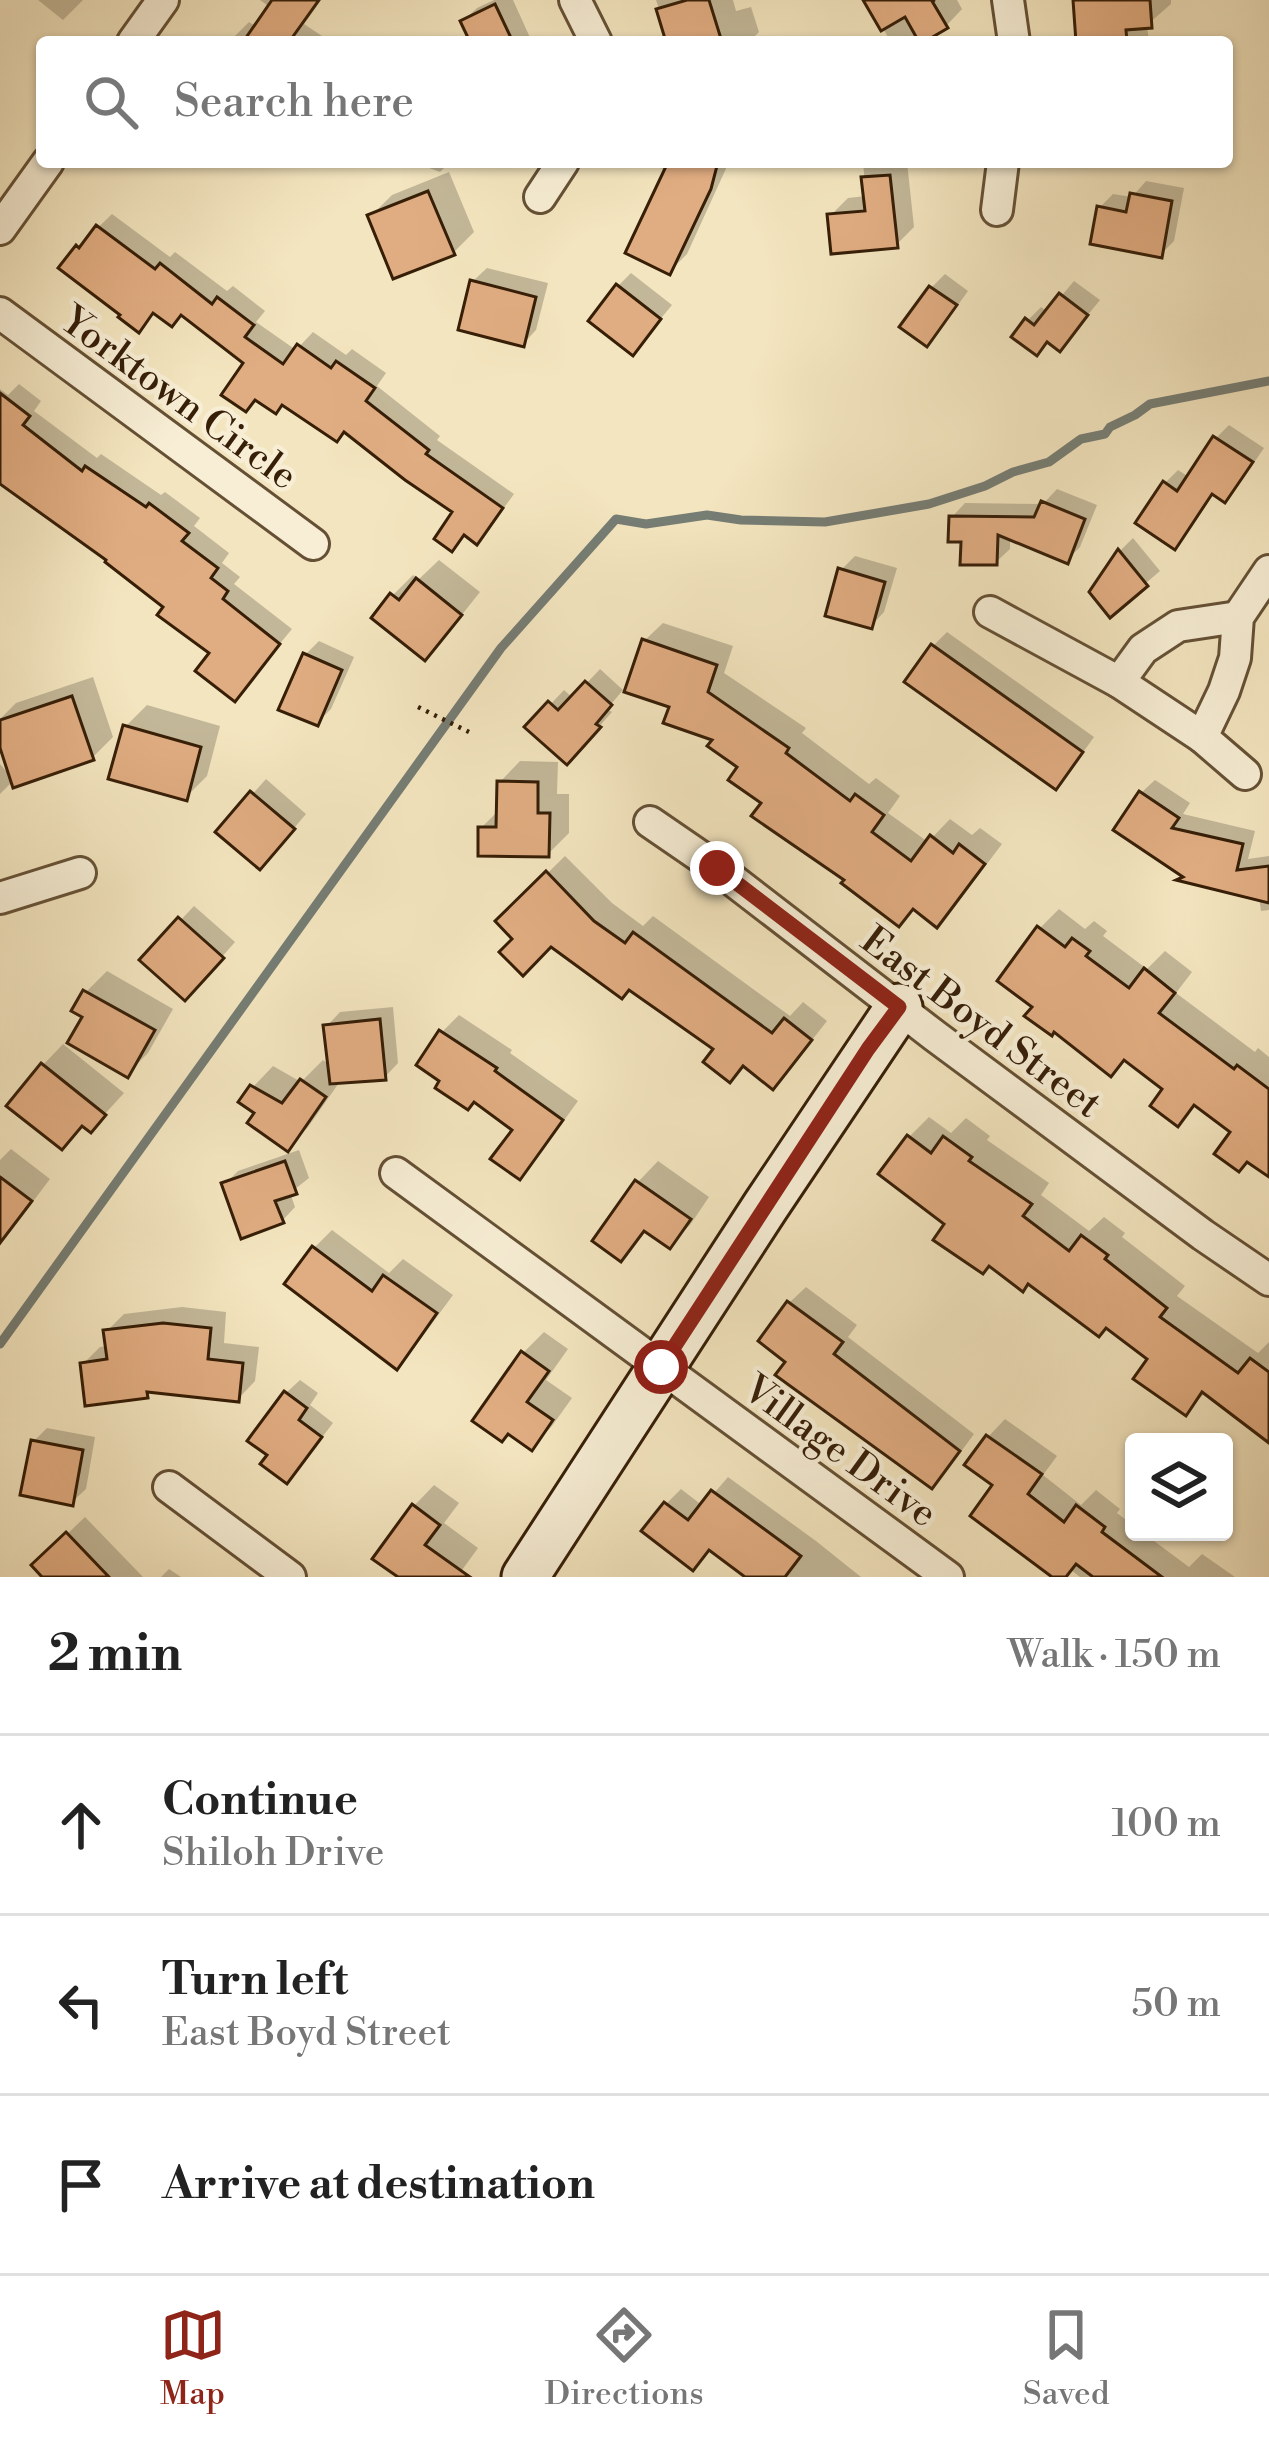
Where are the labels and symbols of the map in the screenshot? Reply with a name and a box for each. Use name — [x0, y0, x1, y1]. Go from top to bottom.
street label: Yorktown Circle — [49, 296, 306, 501]
route end — [690, 841, 744, 895]
street label: East Boyd Street — [850, 916, 1111, 1130]
route start — [634, 1340, 688, 1394]
street label: Village Drive — [732, 1365, 946, 1539]

